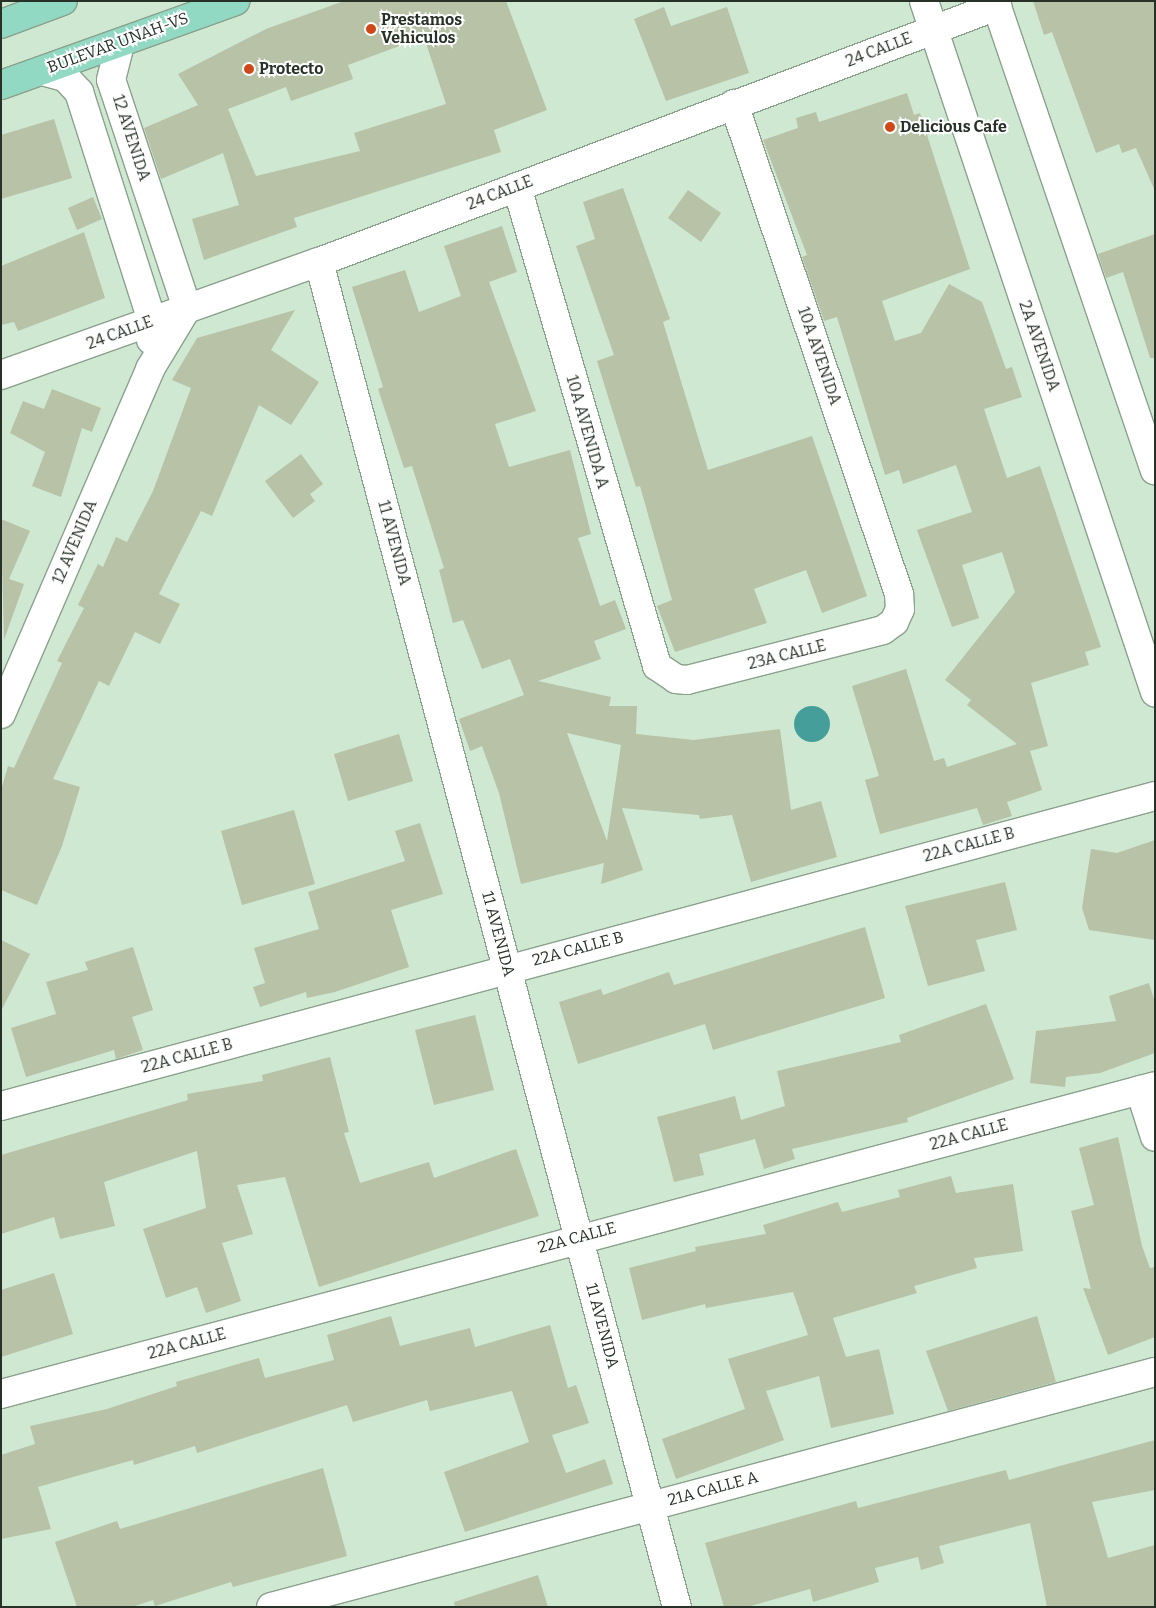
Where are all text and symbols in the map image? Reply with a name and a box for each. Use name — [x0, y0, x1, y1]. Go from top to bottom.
street label: BULEVAR UNAH-VS — [45, 9, 191, 77]
place label: Prestamos Vehiculos — [381, 10, 462, 48]
marker: Prestamos Vehiculos — [365, 23, 377, 35]
street label: 24 CALLE — [843, 29, 915, 71]
place label: Protecto — [259, 59, 323, 79]
marker: Protecto — [243, 63, 255, 75]
street label: 12 AVENIDA — [108, 92, 154, 184]
place label: Delicious Cafe — [900, 117, 1007, 137]
marker: Delicious Cafe — [884, 121, 896, 133]
street label: 24 CALLE — [464, 172, 536, 214]
street label: 2A AVENIDA — [1015, 298, 1063, 394]
street label: 10A AVENIDA — [793, 304, 845, 408]
street label: 24 CALLE — [84, 312, 156, 354]
street label: 10A AVENIDA A — [562, 373, 612, 491]
street label: 12 AVENIDA — [49, 497, 101, 587]
street label: 11 AVENIDA — [373, 498, 415, 588]
street label: 23A CALLE — [746, 636, 828, 674]
street label: 22A CALLE B — [921, 824, 1017, 866]
street label: 11 AVENIDA — [477, 889, 519, 979]
street label: 22A CALLE B — [530, 928, 626, 970]
street label: 22A CALLE B — [139, 1035, 235, 1077]
street label: 22A CALLE — [928, 1115, 1010, 1155]
street label: 22A CALLE — [536, 1218, 618, 1258]
street label: 11 AVENIDA — [581, 1281, 623, 1371]
street label: 22A CALLE — [146, 1324, 228, 1364]
street label: 21A CALLE A — [666, 1468, 760, 1510]

